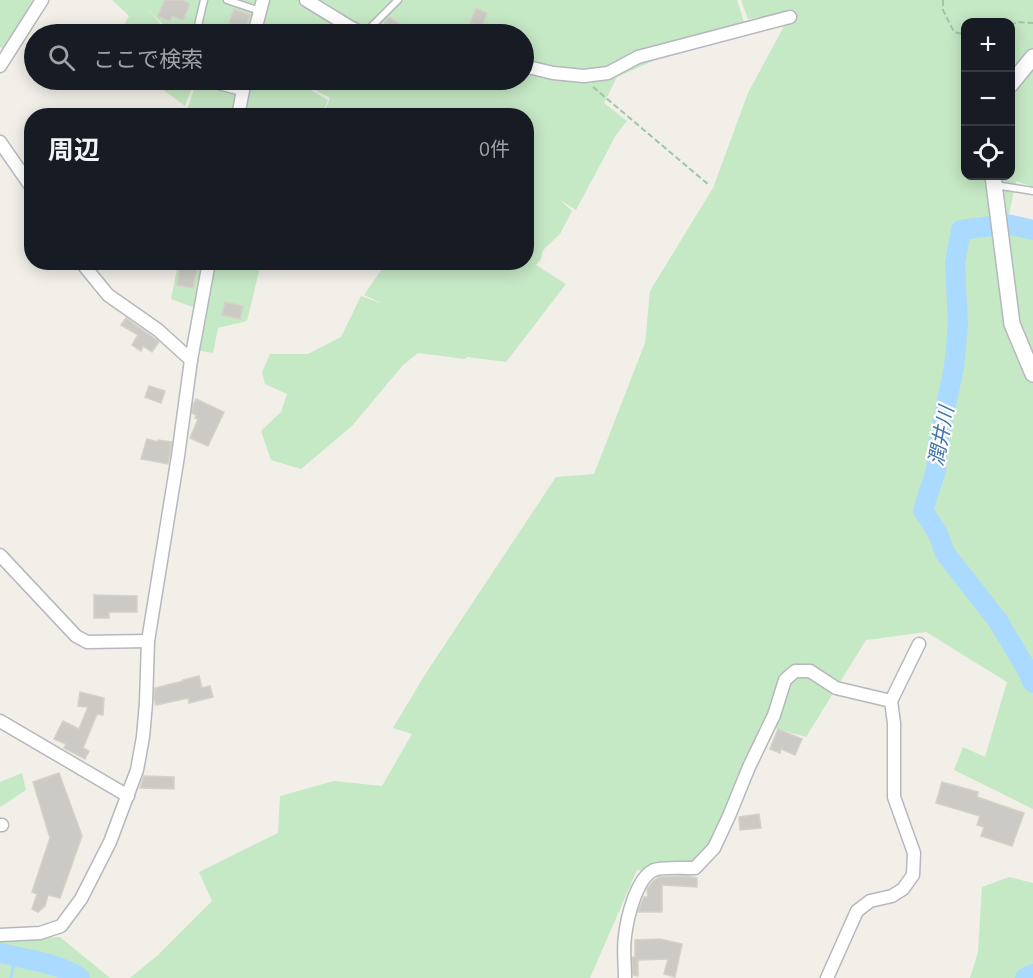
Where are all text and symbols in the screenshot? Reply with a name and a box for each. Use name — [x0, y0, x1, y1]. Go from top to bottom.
map controls — [961, 18, 1015, 180]
button: + — [961, 18, 1015, 72]
search box — [24, 24, 534, 90]
icon: search — [45, 41, 78, 74]
text: ここで検索 — [93, 45, 203, 73]
button: − — [961, 72, 1015, 126]
button: locate — [961, 126, 1015, 180]
text: 周辺 — [48, 133, 100, 166]
text: 0件 — [479, 136, 510, 162]
water label: 潤井川 — [923, 402, 960, 468]

